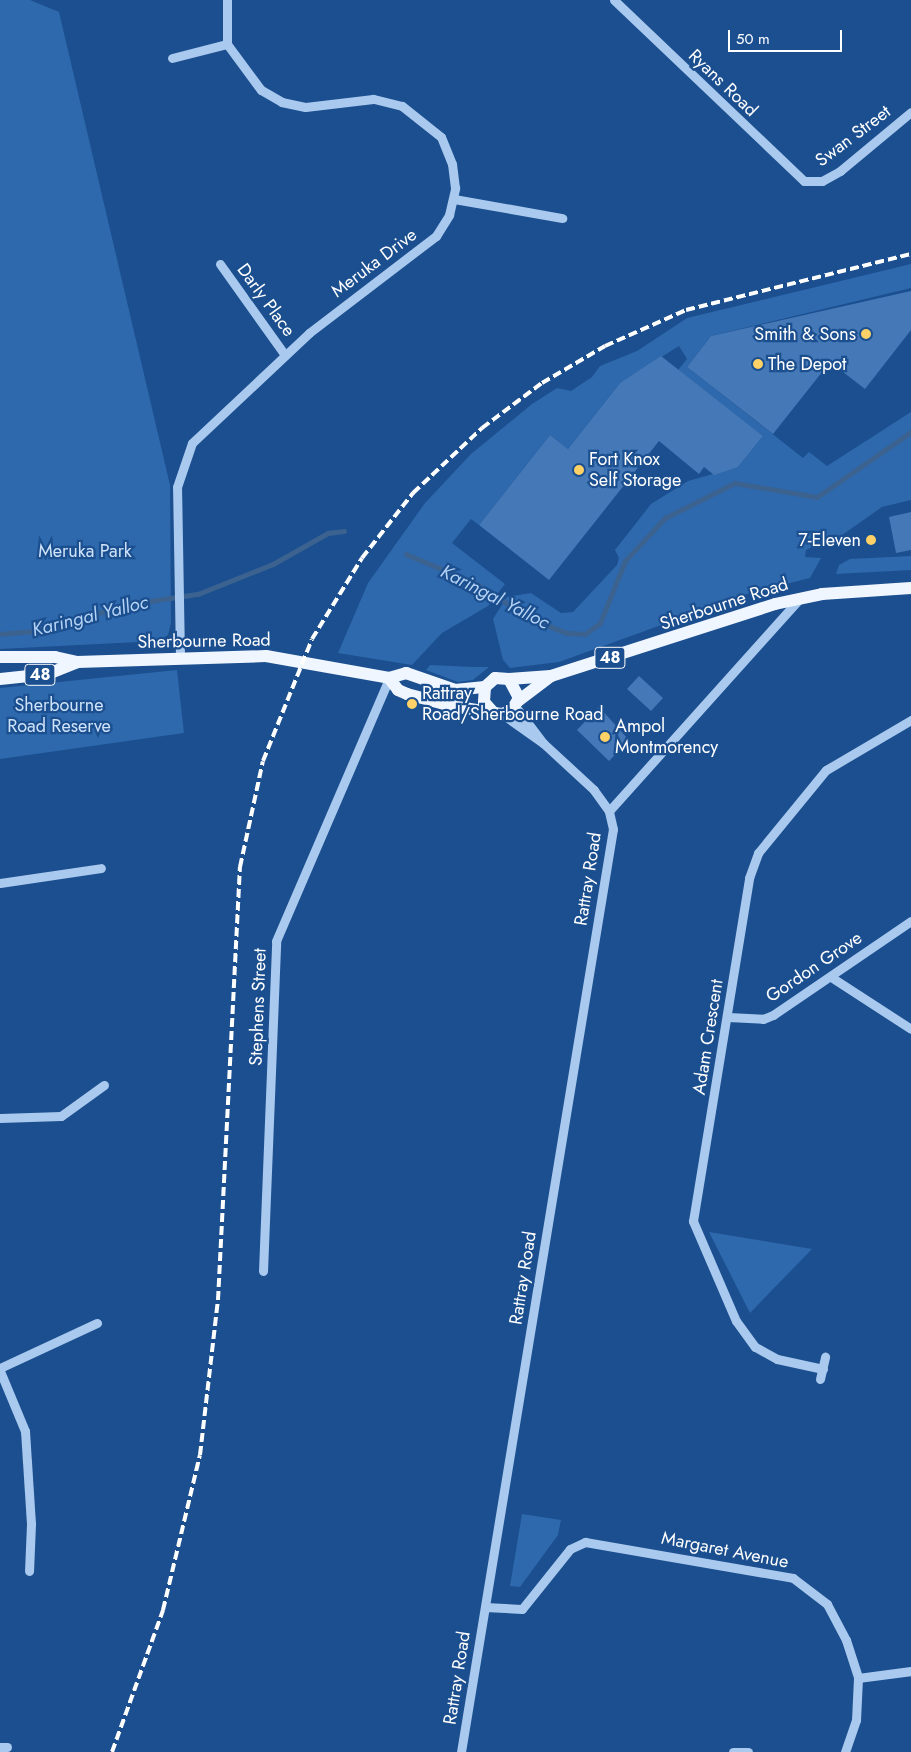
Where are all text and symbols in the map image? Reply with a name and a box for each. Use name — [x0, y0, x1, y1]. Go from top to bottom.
scale bar — [731, 20, 845, 52]
text: 50 m — [736, 28, 770, 50]
street label: Ryans Road — [684, 45, 762, 121]
street label: Swan Street — [811, 101, 895, 171]
street label: Meruka Drive — [327, 224, 421, 302]
street label: Darly Place — [232, 259, 300, 341]
place label: Smith & Sons — [754, 323, 856, 345]
marker: Smith & Sons — [860, 328, 872, 340]
place label: The Depot — [768, 353, 846, 375]
marker: The Depot — [752, 358, 764, 370]
place label: Fort Knox Self Storage — [589, 449, 681, 492]
marker: Fort Knox Self Storage — [573, 464, 585, 476]
place label: 7-Eleven — [798, 529, 861, 551]
marker: 7-Eleven — [865, 534, 877, 546]
park label: Meruka Park — [38, 540, 132, 562]
water label: Karingal Yalloc — [437, 560, 553, 634]
street label: Sherbourne Road — [657, 573, 791, 635]
water label: Karingal Yalloc — [30, 591, 150, 641]
street label: Sherbourne Road — [137, 629, 271, 653]
road number: 48 — [594, 644, 626, 671]
road number: 48 — [24, 662, 56, 688]
place label: Rattray Road/Sherbourne Road — [422, 683, 604, 726]
park label: Sherbourne Road Reserve — [7, 695, 111, 738]
marker: Rattray Road/Sherbourne Road — [406, 698, 418, 710]
place label: Ampol Montmorency — [615, 716, 718, 759]
marker: Ampol Montmorency — [599, 731, 611, 743]
street label: Rattray Road — [570, 831, 606, 927]
street label: Gordon Grove — [762, 927, 866, 1007]
street label: Stephens Street — [245, 948, 271, 1066]
street label: Adam Crescent — [688, 978, 728, 1096]
street label: Rattray Road — [505, 1230, 541, 1326]
street label: Margaret Avenue — [660, 1527, 790, 1573]
street label: Rattray Road — [439, 1630, 475, 1726]

